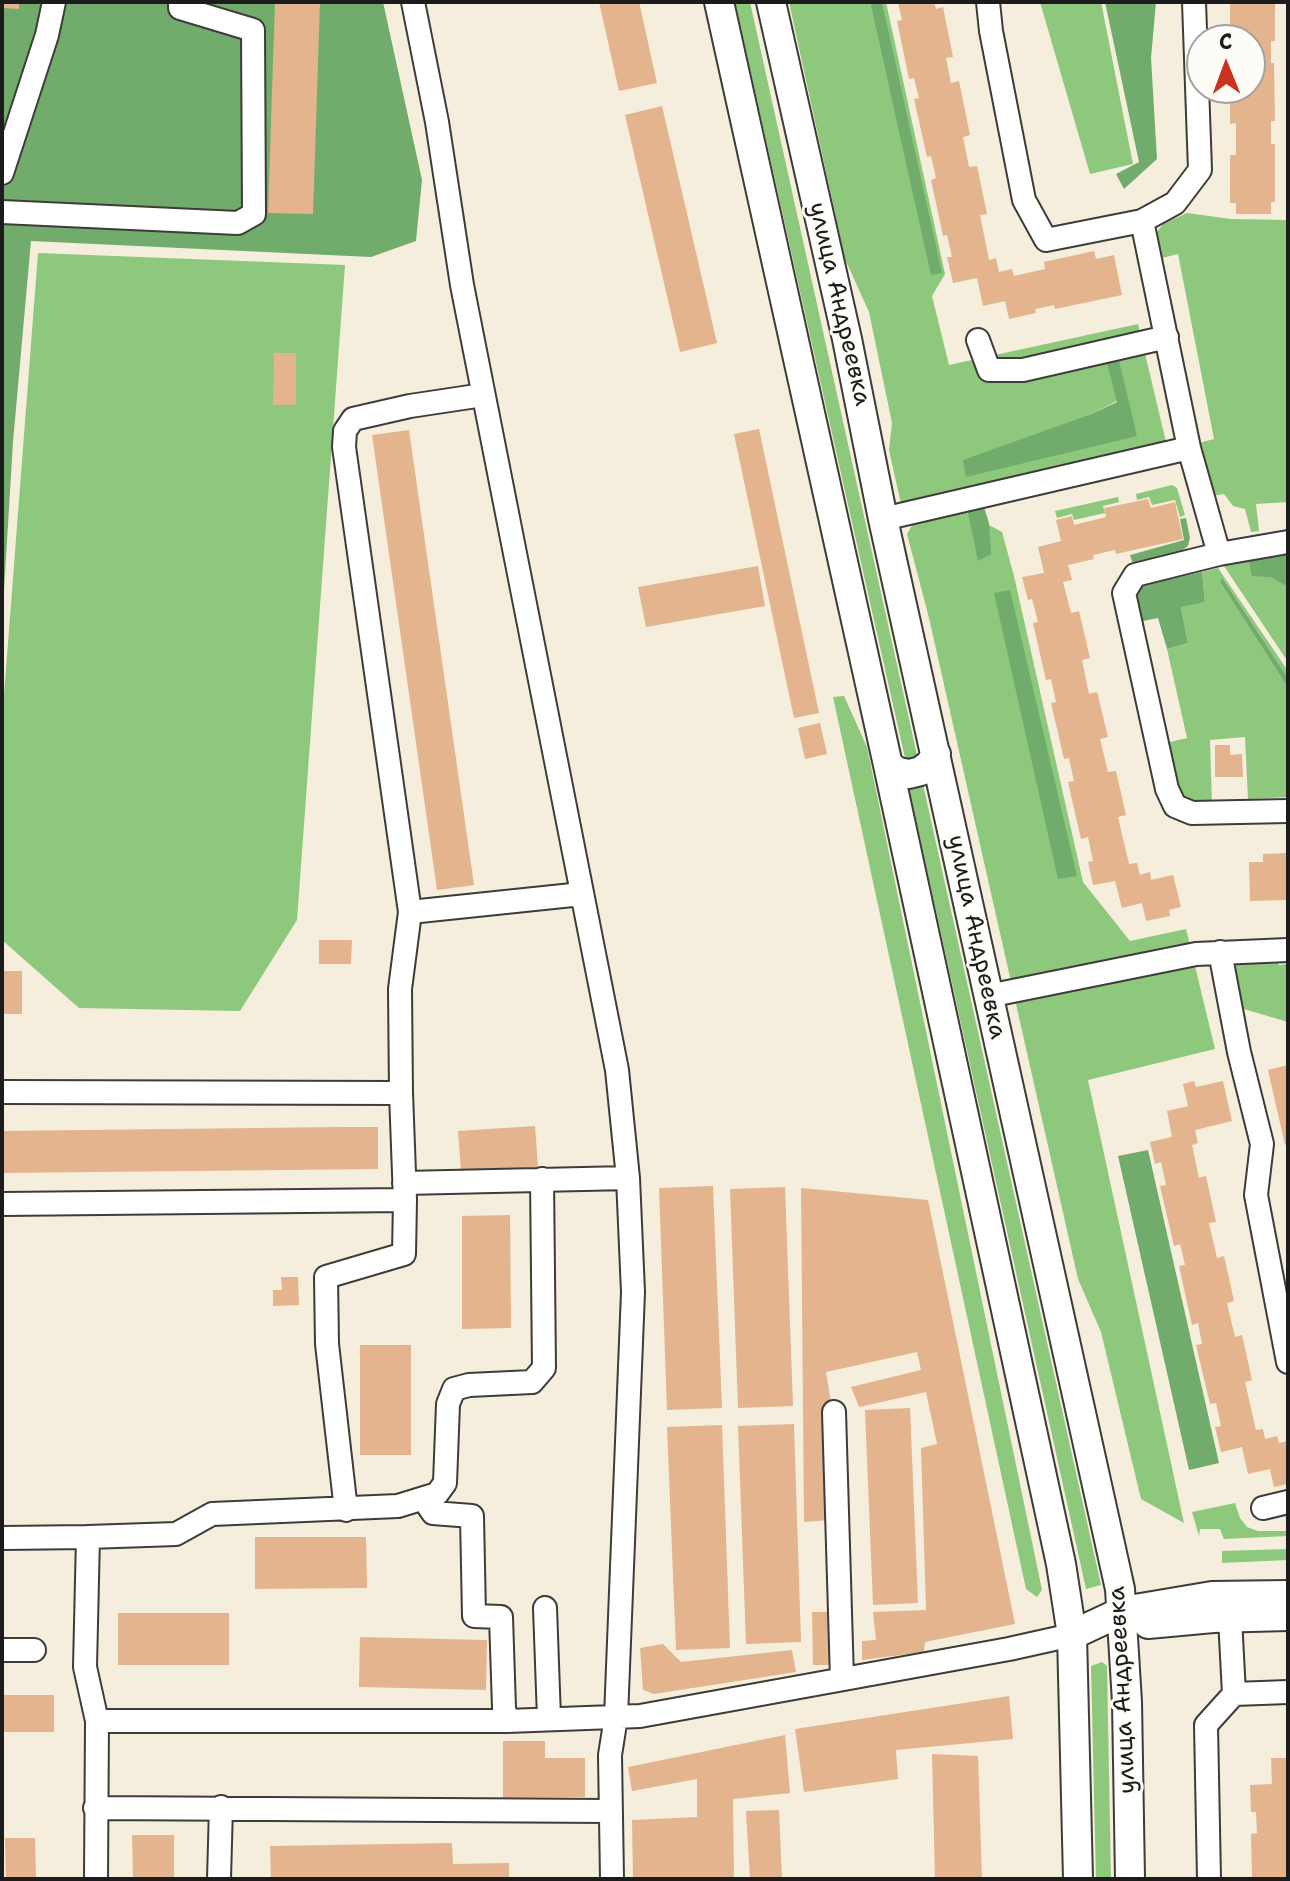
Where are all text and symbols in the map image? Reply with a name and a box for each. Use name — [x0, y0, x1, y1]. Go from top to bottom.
north arrow — [1186, 24, 1266, 104]
text: С — [1219, 27, 1233, 56]
street label: улица Андреевка — [802, 199, 876, 409]
street label: улица Андреевка — [940, 832, 1012, 1042]
street label: улица Андреевка — [1103, 1585, 1143, 1795]

